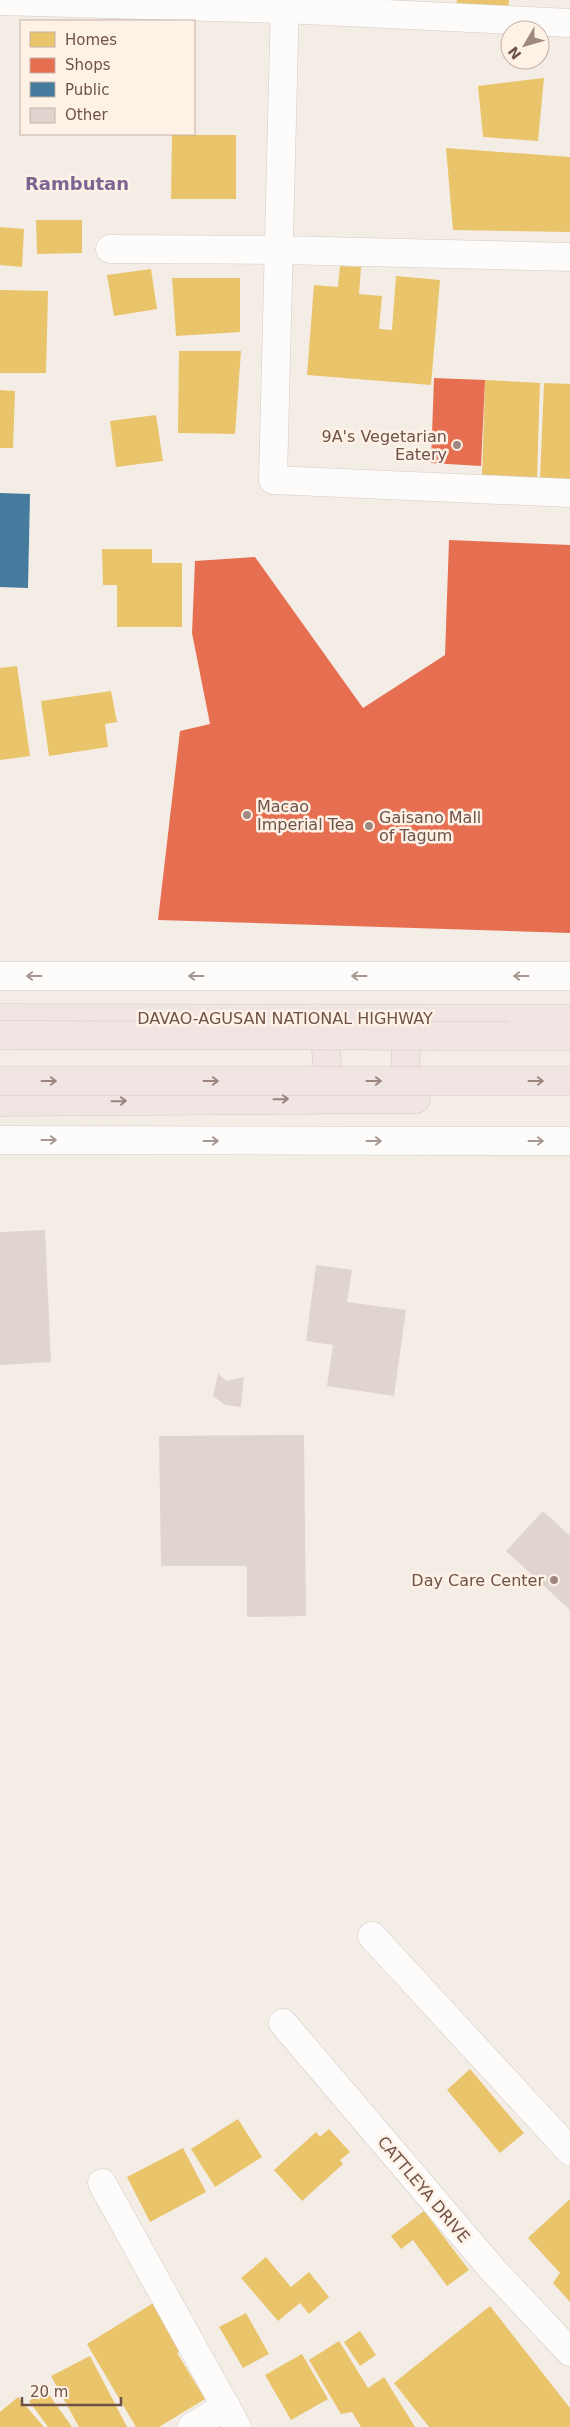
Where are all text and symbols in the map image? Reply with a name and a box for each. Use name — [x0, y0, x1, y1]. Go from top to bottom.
legend — [20, 20, 195, 135]
north arrow — [500, 20, 550, 70]
text: Homes — [65, 31, 117, 49]
text: N — [505, 43, 525, 63]
text: Shops — [65, 56, 111, 74]
text: Public — [65, 81, 109, 99]
text: Other — [65, 106, 108, 124]
district label: Rambutan — [25, 173, 129, 194]
place label: 9A's Vegetarian Eatery — [321, 427, 447, 464]
marker: 9A's Vegetarian Eatery — [451, 439, 463, 451]
place label: Macao Imperial Tea — [257, 797, 354, 834]
place label: Gaisano Mall of Tagum — [379, 808, 481, 845]
marker: Macao Imperial Tea — [241, 809, 253, 821]
marker: Gaisano Mall of Tagum — [363, 820, 375, 832]
one-way arrow — [26, 971, 42, 981]
one-way arrow — [189, 971, 205, 981]
one-way arrow — [351, 971, 368, 981]
one-way arrow — [514, 971, 530, 981]
street label: DAVAO-AGUSAN NATIONAL HIGHWAY — [137, 1009, 433, 1028]
one-way arrow — [40, 1076, 56, 1086]
one-way arrow — [202, 1076, 219, 1086]
one-way arrow — [365, 1076, 381, 1086]
one-way arrow — [528, 1076, 544, 1086]
one-way arrow — [272, 1094, 289, 1104]
one-way arrow — [110, 1096, 126, 1106]
one-way arrow — [40, 1135, 56, 1145]
one-way arrow — [202, 1136, 219, 1146]
one-way arrow — [365, 1136, 381, 1146]
one-way arrow — [528, 1136, 544, 1146]
place label: Day Care Center — [411, 1571, 544, 1590]
marker: Day Care Center — [548, 1574, 560, 1586]
street label: CATTLEYA DRIVE — [374, 2132, 474, 2246]
scale bar — [22, 2374, 121, 2406]
text: 20 m — [30, 2383, 68, 2401]

